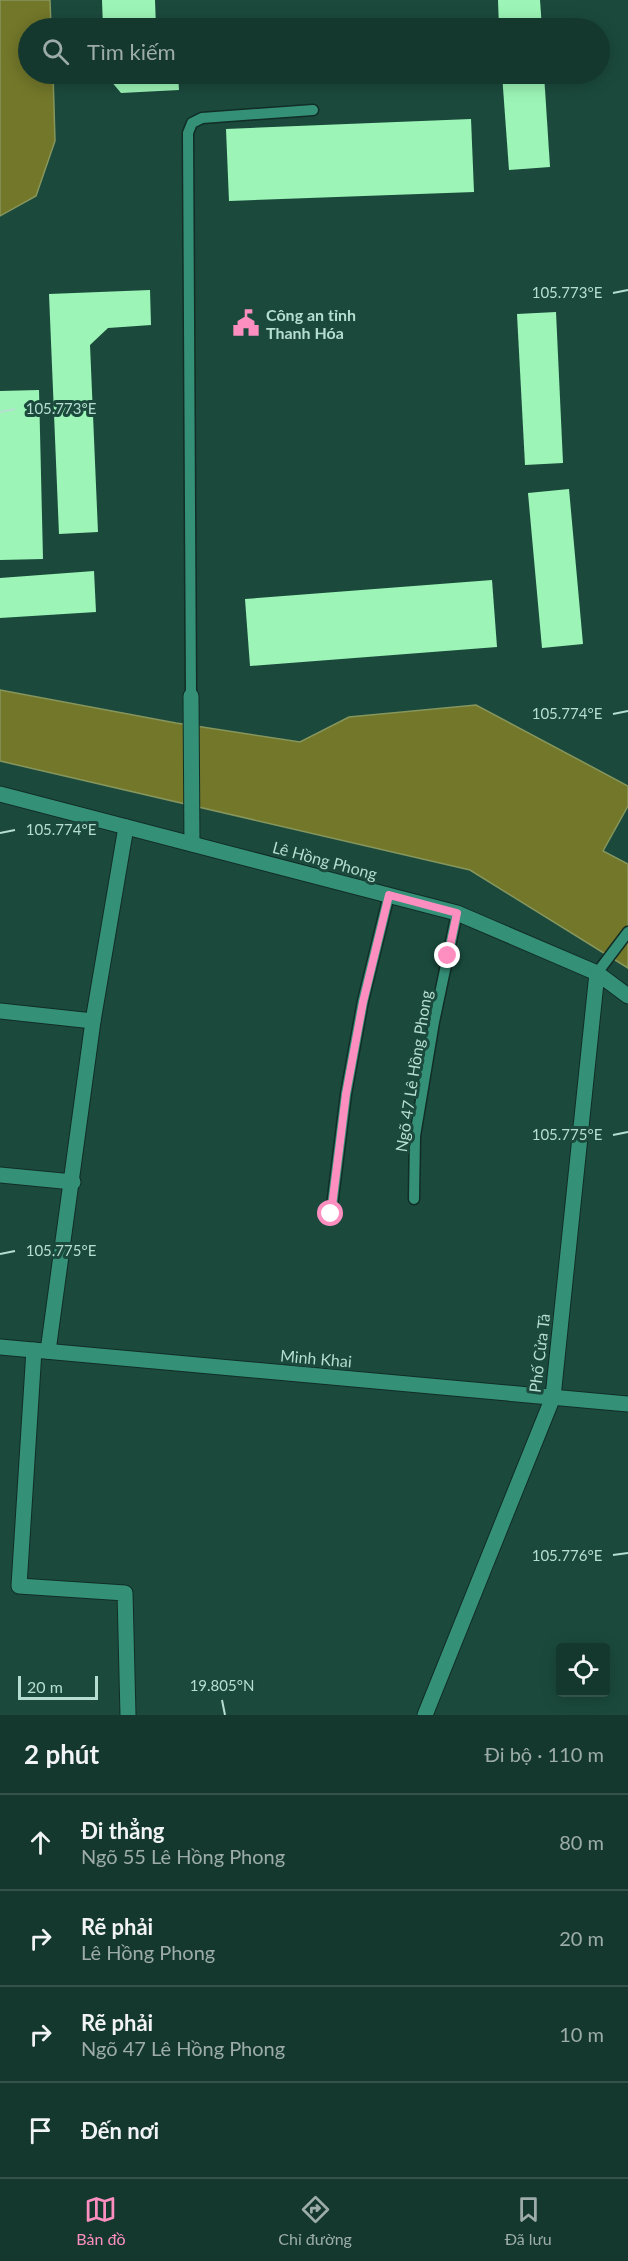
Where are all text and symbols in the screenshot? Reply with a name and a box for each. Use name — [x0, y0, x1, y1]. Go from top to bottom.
search box — [18, 18, 610, 84]
icon: search — [39, 35, 72, 68]
text: Tìm kiếm — [87, 38, 176, 65]
text: 105.773°E — [532, 283, 602, 301]
place label: Công an tỉnh Thanh Hóa — [266, 305, 356, 342]
public building icon: Công an tỉnh Thanh Hóa — [231, 308, 261, 338]
text: 105.773°E — [26, 399, 96, 417]
text: 105.774°E — [532, 704, 602, 722]
text: 105.774°E — [26, 820, 96, 838]
street label: Lê Hồng Phong — [271, 837, 379, 883]
route end — [434, 942, 460, 968]
street label: Ngõ 47 Lê Hồng Phong — [391, 989, 435, 1153]
text: 105.775°E — [532, 1125, 602, 1143]
route start — [317, 1200, 343, 1226]
text: 105.775°E — [26, 1241, 96, 1259]
street label: Phố Cửa Tả — [525, 1312, 553, 1394]
street label: Minh Khai — [279, 1345, 353, 1371]
text: 105.776°E — [532, 1546, 602, 1564]
map controls — [556, 1643, 610, 1697]
button: locate — [556, 1643, 610, 1697]
scale bar — [18, 1673, 98, 1700]
text: 19.805°N — [190, 1676, 254, 1694]
text: 20 m — [27, 1677, 63, 1696]
text: 2 phút — [24, 1738, 99, 1770]
text: Đi bộ · 110 m — [485, 1742, 604, 1766]
text: Đi thẳng — [81, 1817, 164, 1844]
icon: ahead — [24, 1826, 57, 1859]
text: 80 m — [559, 1830, 604, 1854]
text: Ngõ 55 Lê Hồng Phong — [81, 1844, 285, 1868]
text: Rẽ phải — [81, 1913, 153, 1940]
icon: right — [24, 1922, 57, 1955]
text: 20 m — [559, 1926, 604, 1950]
text: Lê Hồng Phong — [81, 1940, 215, 1964]
text: Rẽ phải — [81, 2009, 153, 2036]
icon: right — [24, 2018, 57, 2051]
text: 10 m — [559, 2022, 604, 2046]
text: Ngõ 47 Lê Hồng Phong — [81, 2036, 285, 2060]
icon: arrive — [24, 2114, 57, 2147]
text: Đến nơi — [81, 2117, 159, 2144]
tab: Bản đồ — [76, 2193, 126, 2248]
tab: Chỉ đường — [278, 2193, 352, 2248]
tab: Đã lưu — [505, 2193, 552, 2248]

